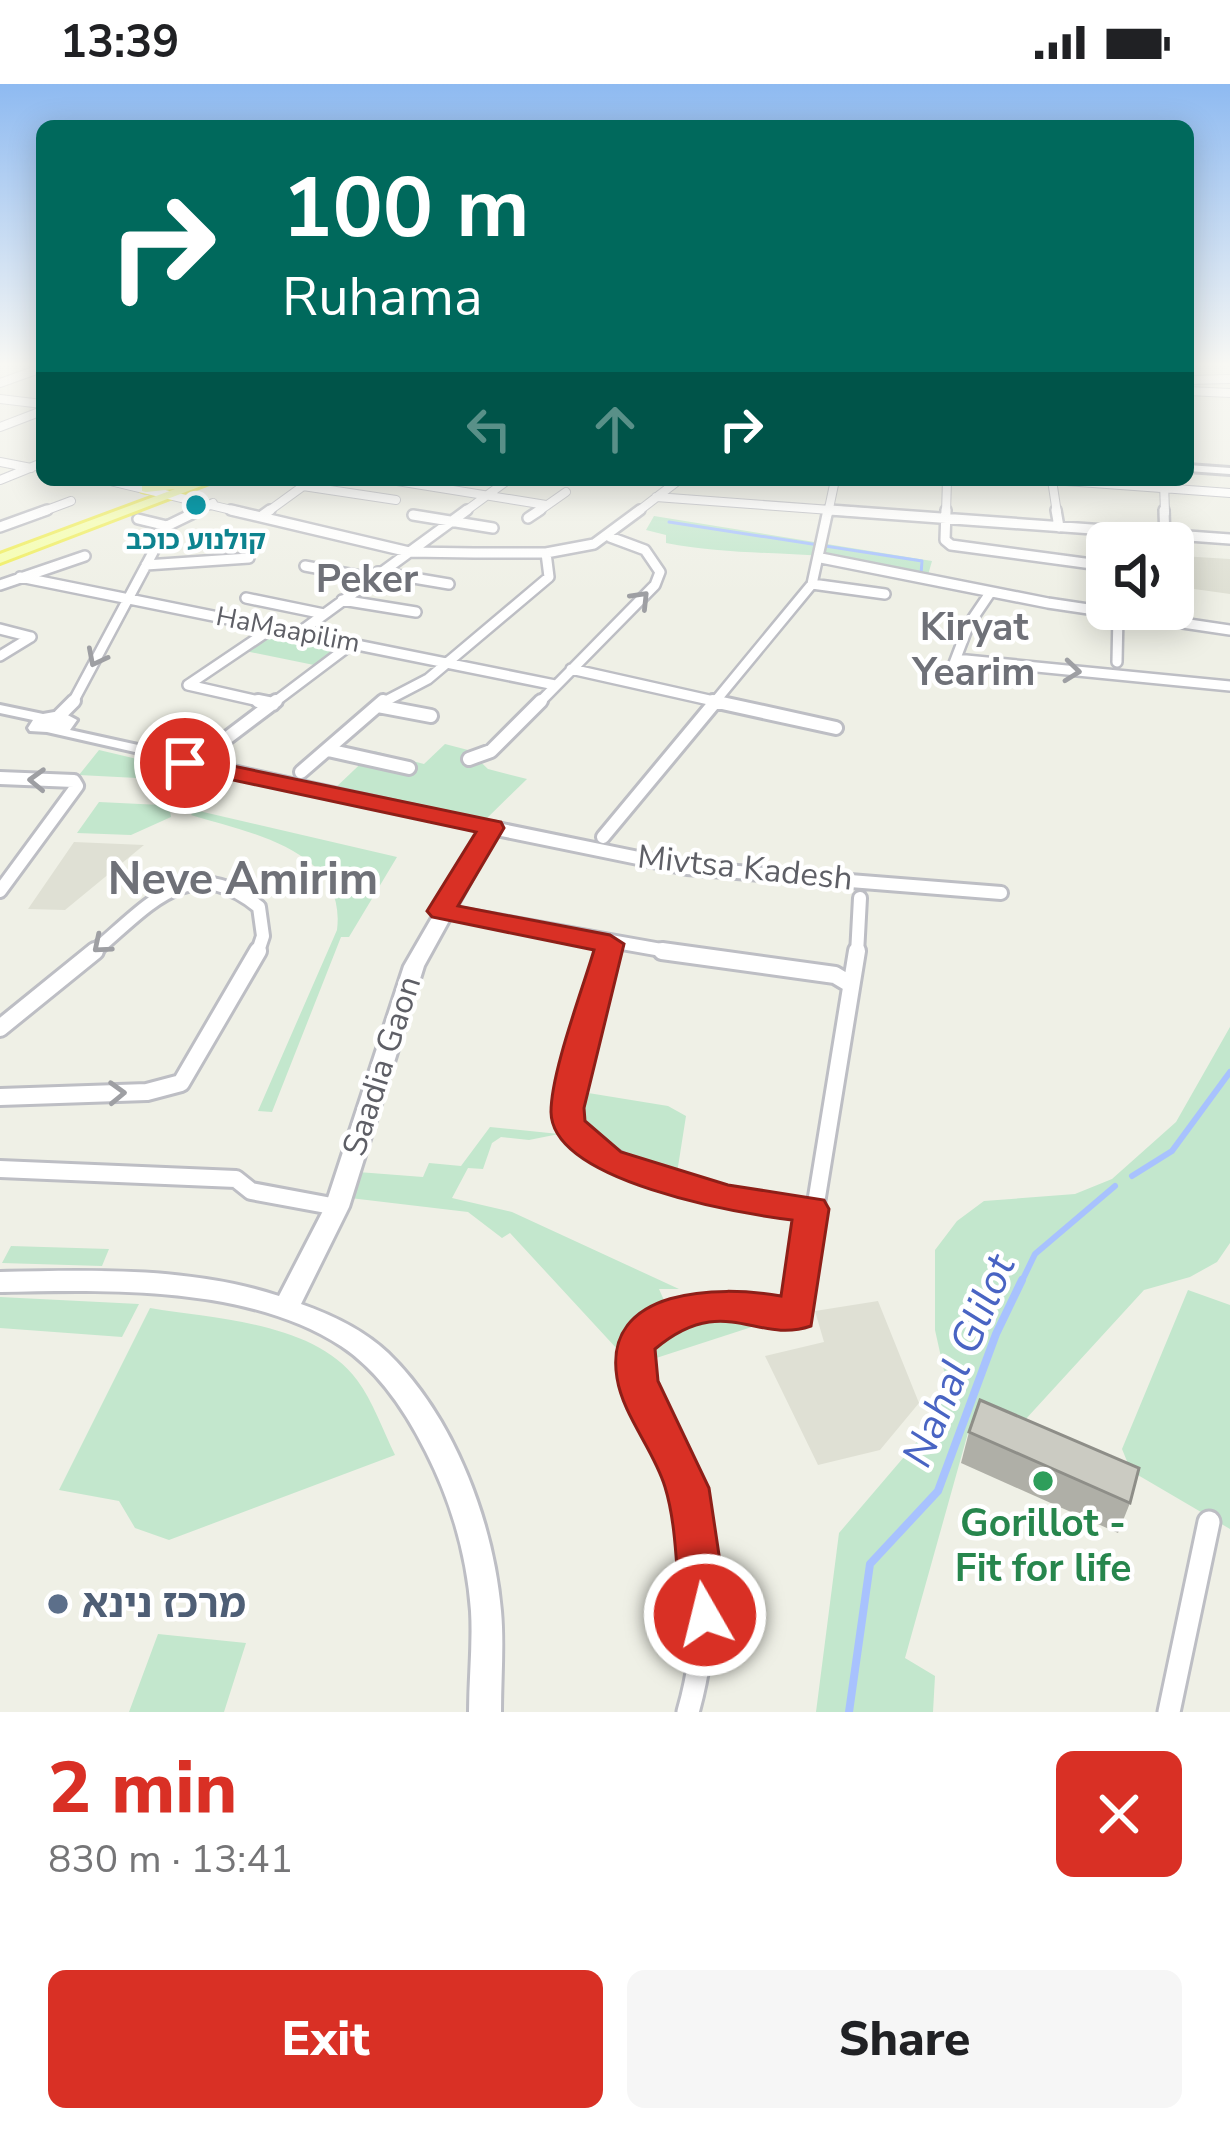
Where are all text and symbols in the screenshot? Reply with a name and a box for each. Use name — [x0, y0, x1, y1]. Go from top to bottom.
text: 13:39 — [60, 12, 179, 73]
text: 100 m — [282, 151, 530, 266]
icon: right — [84, 168, 240, 324]
text: Ruhama — [282, 260, 483, 334]
icon: left — [456, 396, 522, 462]
icon: ahead — [582, 396, 648, 462]
icon: right — [708, 396, 774, 462]
marker: קולנוע כוכב — [183, 492, 209, 518]
place label: קולנוע כוכב — [126, 522, 266, 559]
map controls — [1086, 522, 1194, 630]
button: sound — [1086, 522, 1194, 630]
district label: Peker — [316, 553, 419, 606]
one-way arrow — [626, 591, 648, 613]
street label: HaMaapilim — [213, 598, 363, 662]
district label: Kiryat Yearim — [911, 601, 1035, 699]
one-way arrow — [87, 645, 110, 666]
one-way arrow — [1063, 658, 1082, 683]
pin — [134, 712, 236, 814]
icon: arrive — [152, 730, 218, 796]
one-way arrow — [27, 767, 46, 793]
street label: Mivtsa Kadesh — [635, 834, 855, 902]
district label: Neve Amirim — [108, 849, 378, 910]
one-way arrow — [93, 931, 115, 953]
street label: Saadia Gaon — [332, 970, 432, 1162]
one-way arrow — [108, 1080, 127, 1106]
water label: Nahal Glilot — [889, 1245, 1030, 1476]
marker: Gorillot - Fit for life — [1030, 1468, 1056, 1494]
place label: Gorillot - Fit for life — [955, 1497, 1131, 1595]
position arrow — [642, 1552, 768, 1678]
place label: מרכז נינא — [82, 1578, 246, 1631]
marker: מרכז נינא — [45, 1591, 71, 1617]
text: 2 min — [48, 1739, 237, 1837]
button: close — [1056, 1751, 1182, 1877]
text: 830 m · 13:41 — [48, 1833, 293, 1886]
button: Exit — [48, 1970, 603, 2108]
button: Share — [627, 1970, 1182, 2108]

